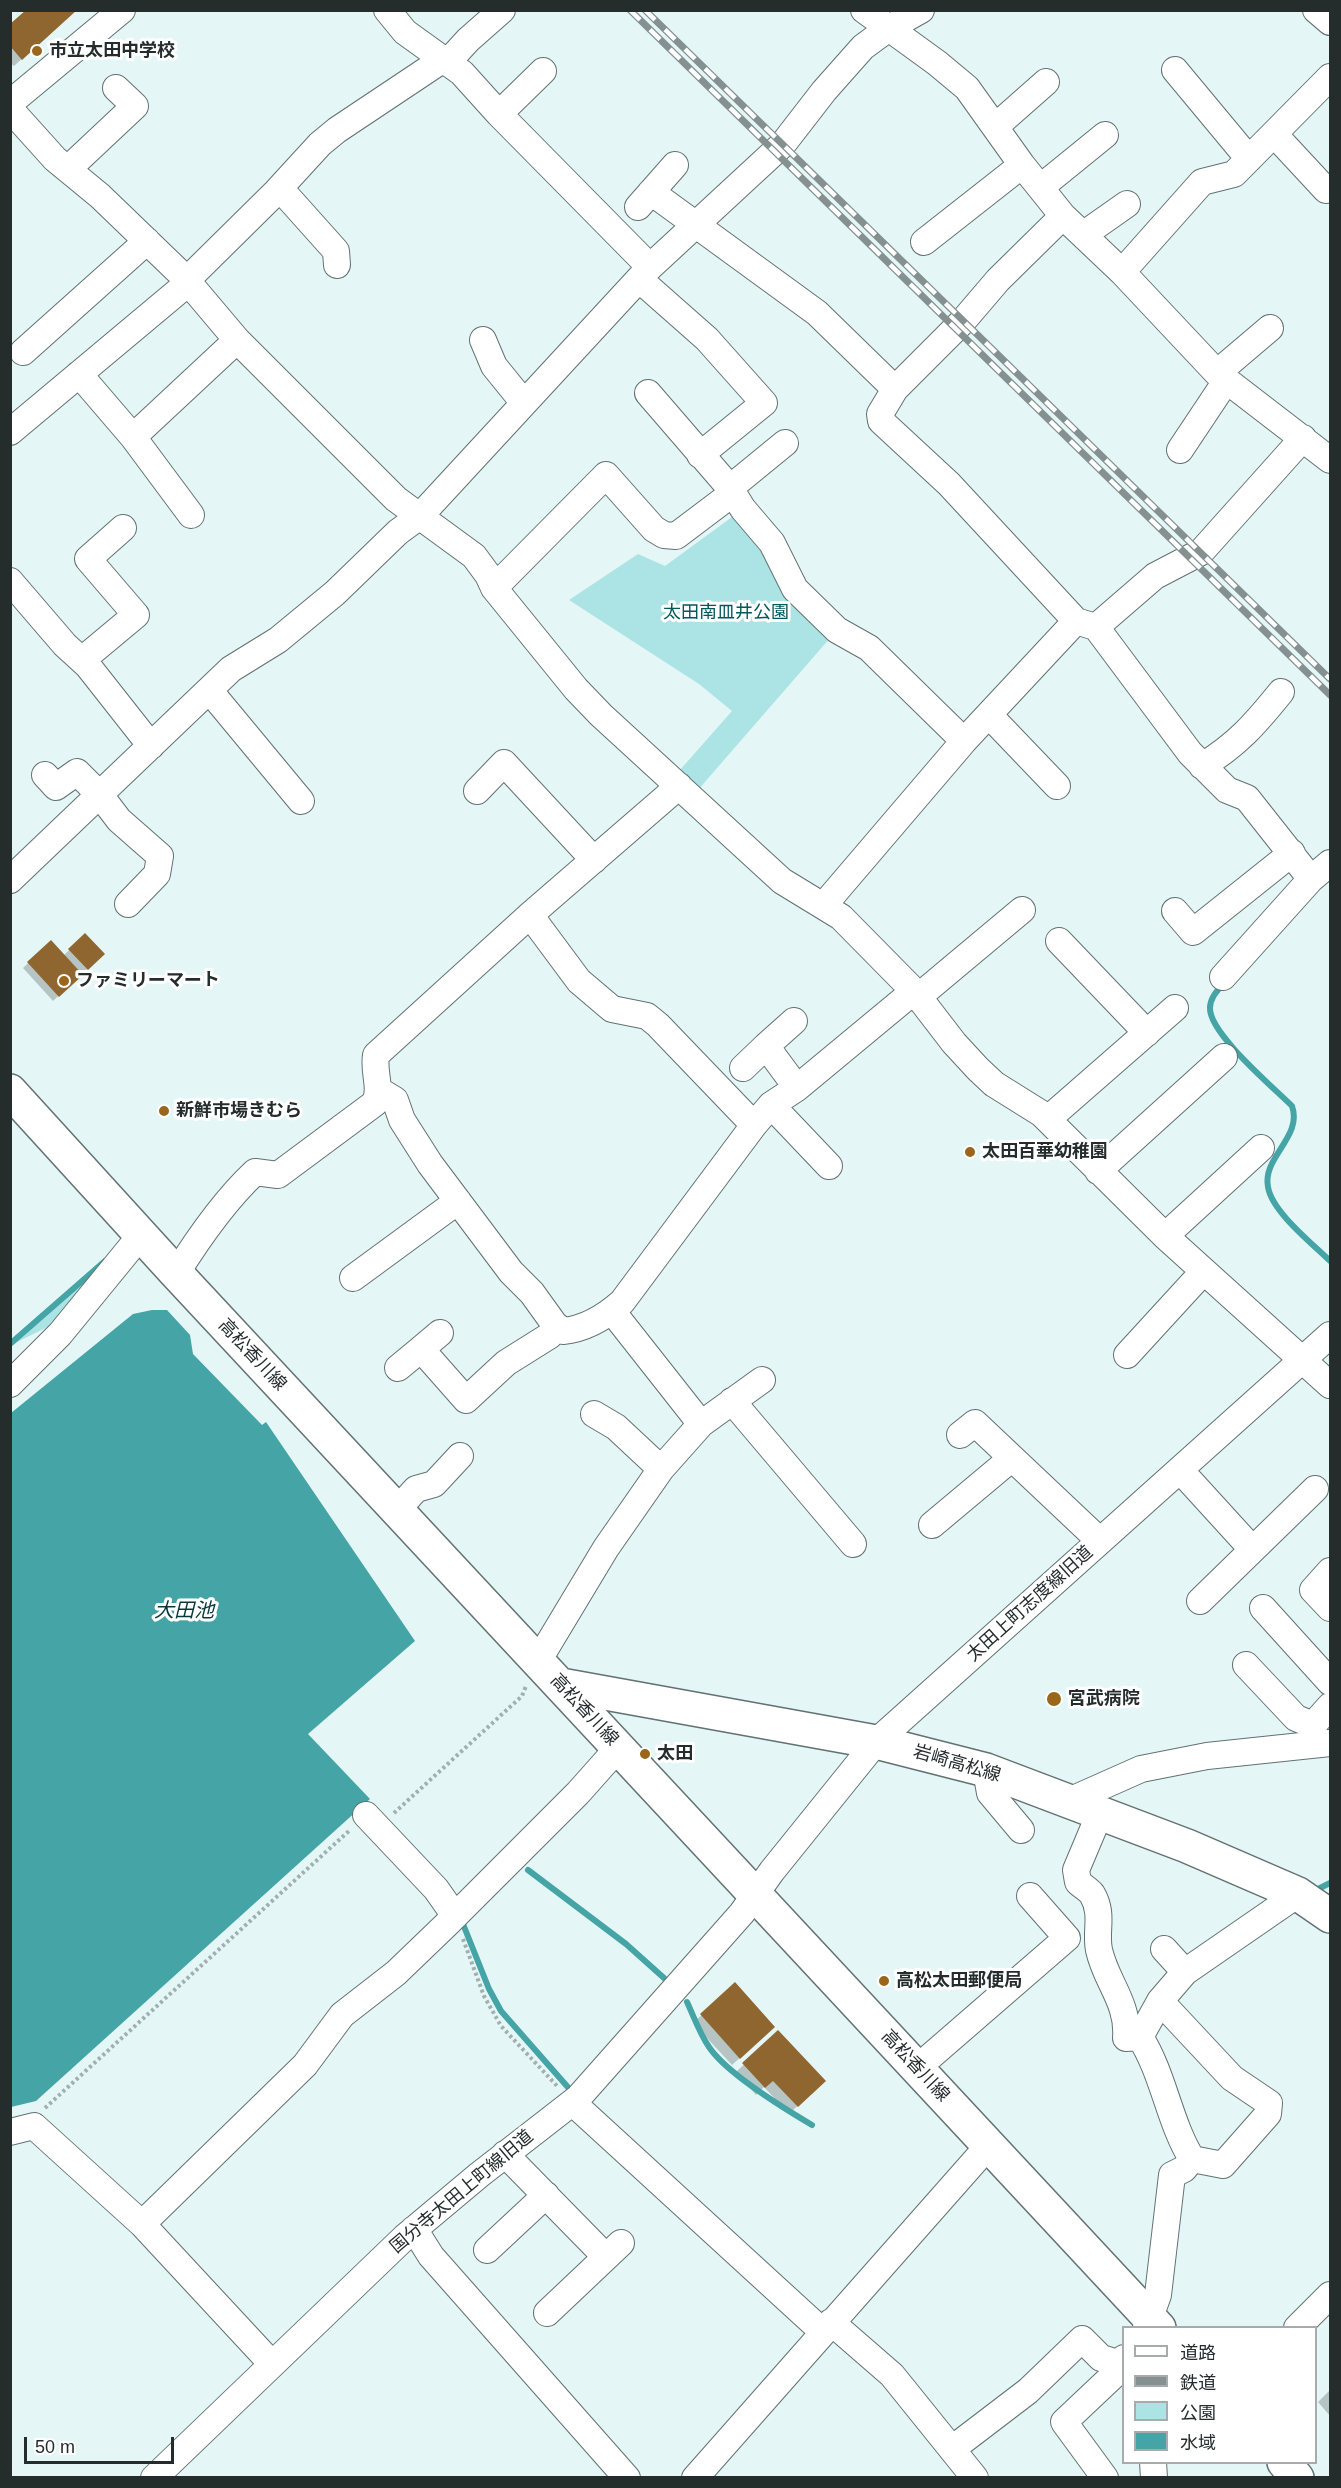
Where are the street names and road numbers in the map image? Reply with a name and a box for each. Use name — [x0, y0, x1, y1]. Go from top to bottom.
street label: 高松香川線 — [213, 1315, 291, 1395]
street label: 太田上町志度線旧道 — [963, 1542, 1097, 1666]
street label: 高松香川線 — [545, 1670, 623, 1750]
street label: 岩崎高松線 — [911, 1741, 1003, 1787]
street label: 高松香川線 — [876, 2026, 954, 2106]
street label: 国分寺太田上町線旧道 — [386, 2126, 538, 2258]

